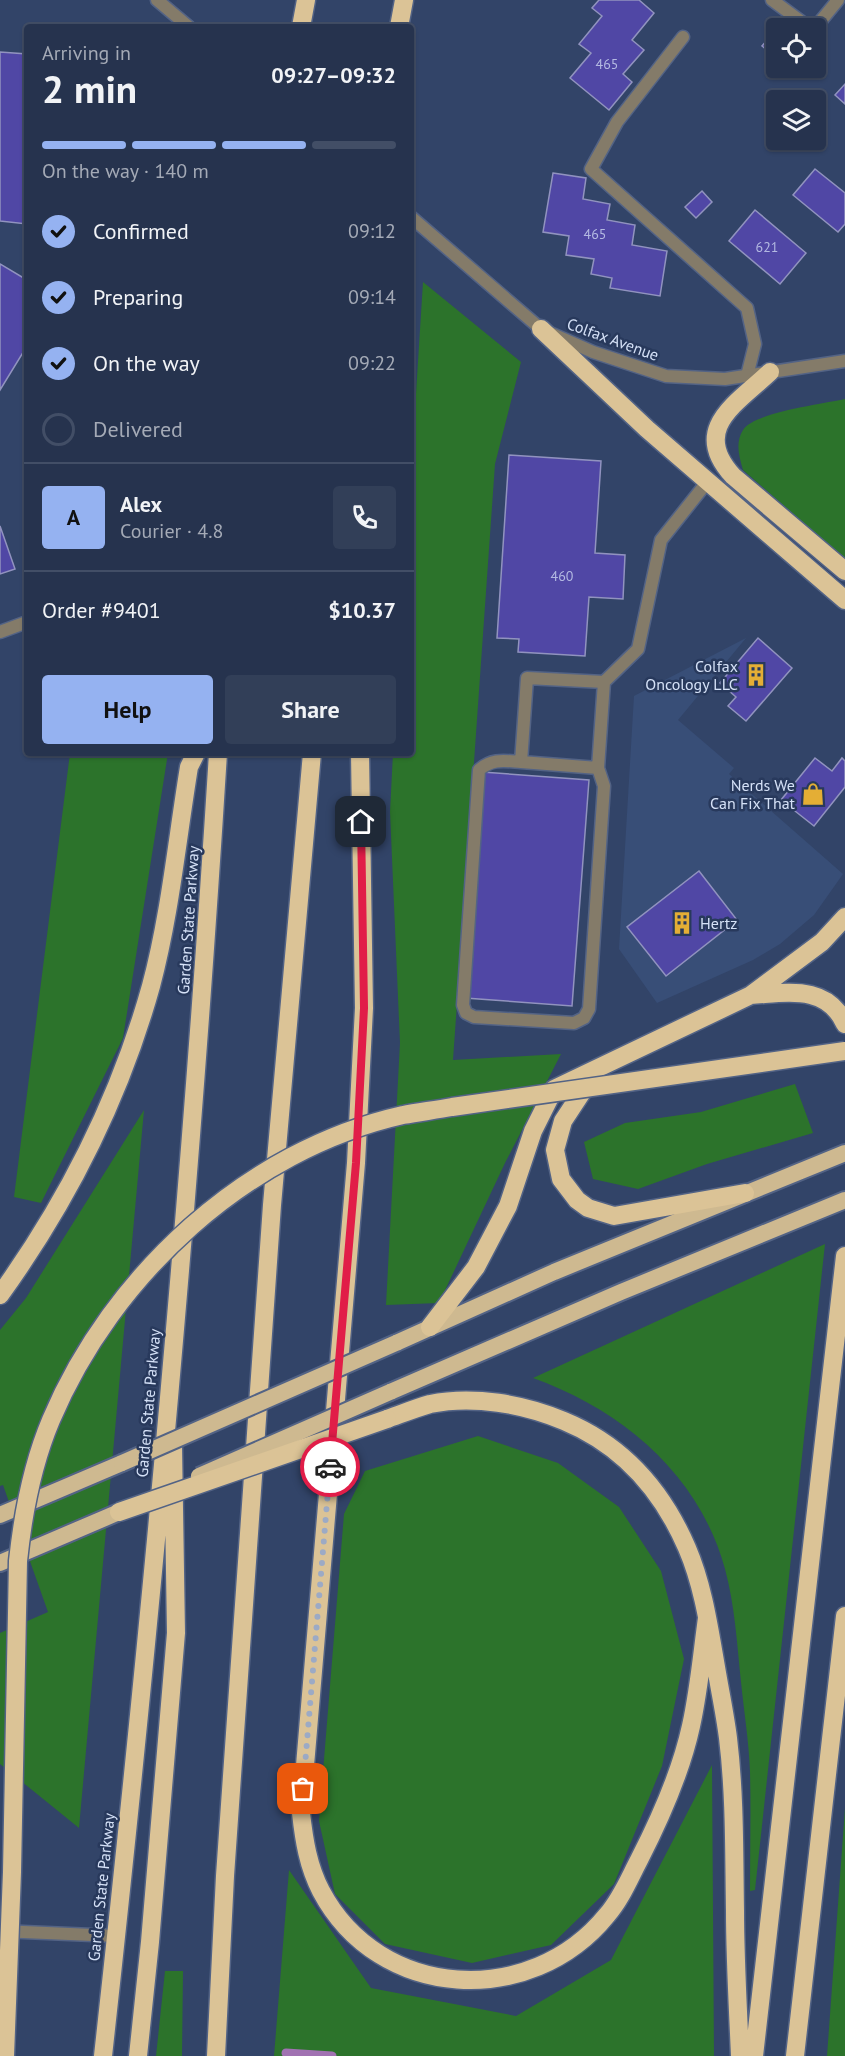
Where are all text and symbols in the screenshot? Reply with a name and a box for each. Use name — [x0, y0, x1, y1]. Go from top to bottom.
map controls — [766, 18, 826, 150]
button: locate — [766, 18, 826, 78]
text: Arriving in — [42, 40, 131, 66]
house number: 465 — [596, 55, 618, 73]
text: 09:27–09:32 — [271, 61, 396, 89]
text: 2 min — [42, 63, 137, 114]
button: layers — [766, 90, 826, 150]
text: On the way · 140 m — [42, 158, 209, 184]
icon: check — [42, 215, 75, 248]
text: Confirmed — [93, 217, 189, 245]
text: 09:12 — [348, 218, 396, 244]
house number: 465 — [584, 225, 606, 243]
house number: 621 — [756, 238, 778, 256]
icon: check — [42, 281, 75, 314]
text: Preparing — [93, 283, 183, 311]
text: 09:14 — [348, 284, 396, 310]
street label: Colfax Avenue — [564, 313, 662, 365]
icon: check — [42, 347, 75, 380]
text: On the way — [93, 349, 200, 377]
text: 09:22 — [348, 350, 396, 376]
text: Delivered — [93, 415, 183, 443]
button: phone — [333, 486, 396, 549]
text: Alex — [120, 490, 162, 518]
text: A — [67, 503, 80, 531]
text: Courier · 4.8 — [120, 518, 223, 544]
house number: 460 — [551, 567, 574, 585]
text: Order #9401 — [42, 596, 161, 624]
text: $10.37 — [328, 596, 396, 624]
place label: Colfax Oncology LLC — [645, 656, 738, 694]
building icon: Colfax Oncology LLC — [743, 662, 769, 688]
button: Help — [42, 675, 213, 744]
button: Share — [225, 675, 396, 744]
place label: Nerds We Can Fix That — [710, 775, 796, 813]
shop icon: Nerds We Can Fix That — [800, 781, 826, 807]
pin — [335, 796, 386, 847]
icon: home — [344, 805, 377, 838]
street label: Garden State Parkway — [173, 844, 203, 995]
building icon: Hertz — [669, 910, 695, 936]
place label: Hertz — [700, 913, 737, 933]
street label: Garden State Parkway — [132, 1327, 165, 1478]
courier — [300, 1437, 360, 1497]
icon: car — [314, 1451, 347, 1484]
pin — [277, 1763, 328, 1814]
icon: bag — [286, 1772, 319, 1805]
street label: Garden State Parkway — [83, 1811, 119, 1962]

